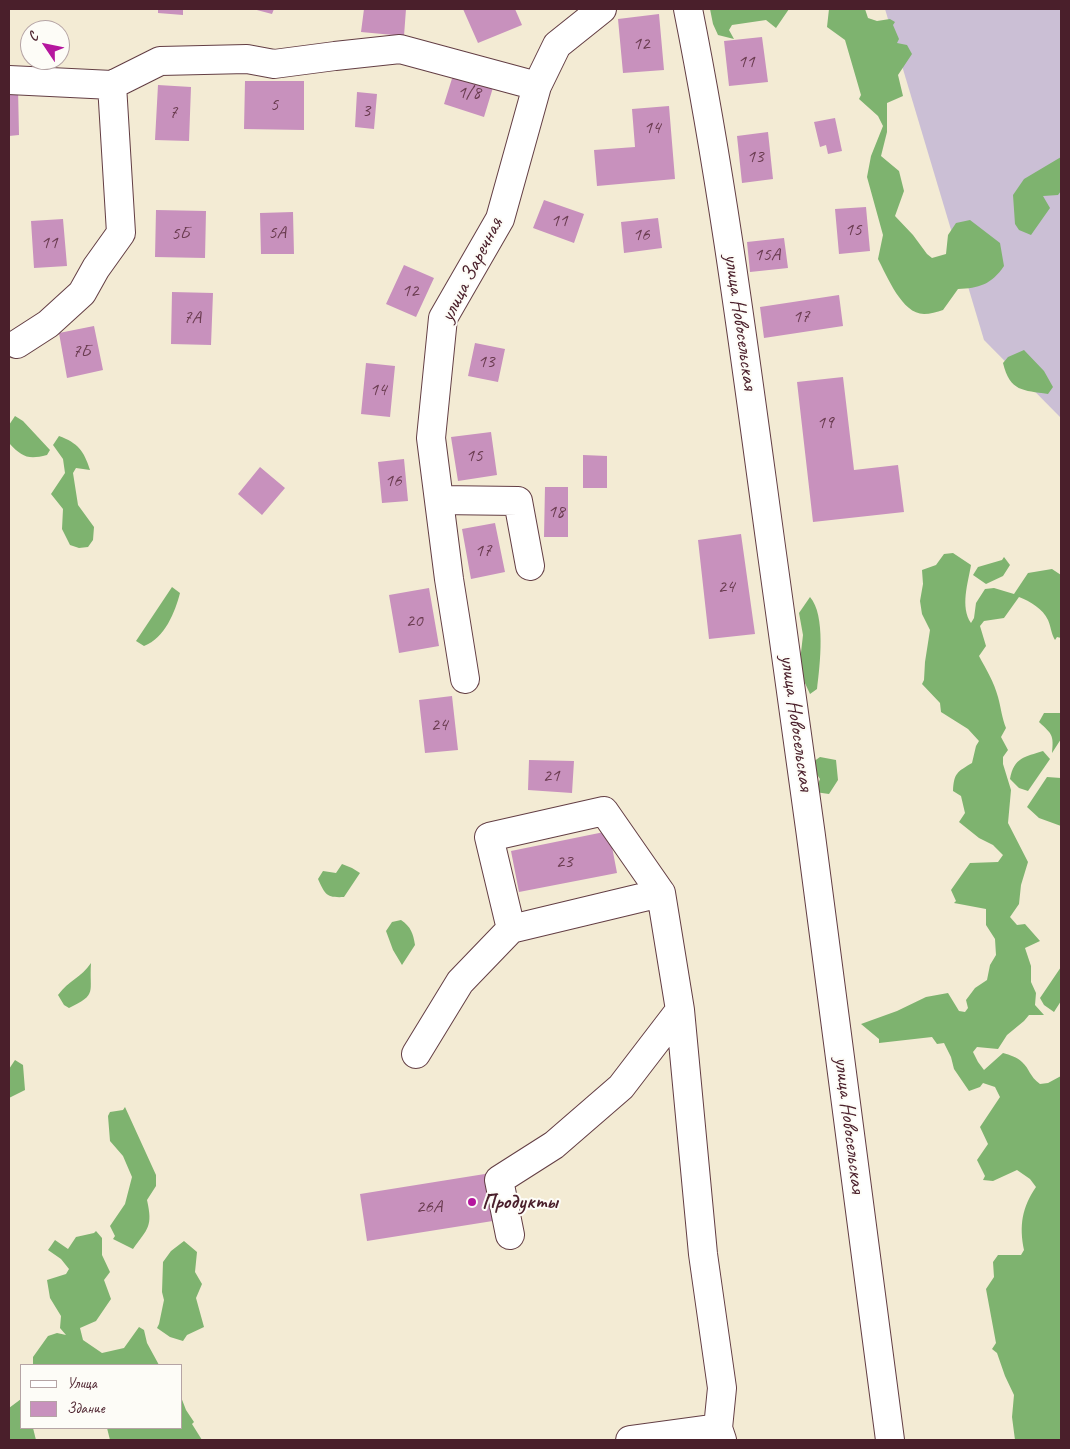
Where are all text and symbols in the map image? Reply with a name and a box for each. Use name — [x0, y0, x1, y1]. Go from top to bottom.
north arrow — [20, 20, 70, 70]
text: С — [24, 29, 42, 44]
house number: 12 — [632, 33, 650, 55]
house number: 11 — [737, 51, 755, 73]
house number: 1/8 — [457, 82, 481, 104]
house number: 5 — [270, 94, 278, 116]
house number: 3 — [362, 100, 370, 122]
house number: 7 — [169, 102, 177, 124]
house number: 14 — [643, 117, 661, 139]
house number: 13 — [746, 146, 764, 168]
house number: 11 — [550, 210, 568, 232]
street label: улица Заречная — [435, 214, 509, 326]
house number: 15 — [844, 219, 862, 241]
house number: 5А — [268, 222, 286, 244]
house number: 5Б — [171, 223, 189, 245]
house number: 16 — [632, 224, 650, 246]
house number: 11 — [40, 232, 58, 254]
house number: 15А — [754, 244, 780, 266]
street label: улица Новосельская — [718, 252, 762, 392]
house number: 12 — [401, 280, 419, 302]
house number: 17 — [792, 306, 810, 328]
house number: 7А — [183, 307, 201, 329]
house number: 7Б — [72, 341, 90, 363]
house number: 13 — [477, 351, 495, 373]
house number: 14 — [369, 379, 387, 401]
house number: 19 — [816, 412, 834, 434]
house number: 15 — [465, 445, 483, 467]
house number: 16 — [384, 470, 402, 492]
house number: 18 — [547, 501, 565, 523]
house number: 17 — [474, 540, 492, 562]
house number: 24 — [717, 576, 735, 598]
house number: 20 — [405, 610, 423, 632]
street label: улица Новосельская — [774, 653, 818, 793]
house number: 24 — [430, 714, 448, 736]
house number: 21 — [542, 765, 560, 787]
house number: 23 — [555, 851, 573, 873]
street label: улица Новосельская — [828, 1055, 870, 1195]
place label: Продукты — [482, 1189, 558, 1215]
house number: 26А — [416, 1196, 442, 1218]
marker: Продукты — [466, 1196, 478, 1208]
legend — [20, 1364, 182, 1429]
text: Улица — [67, 1374, 97, 1393]
text: Здание — [67, 1399, 105, 1418]

